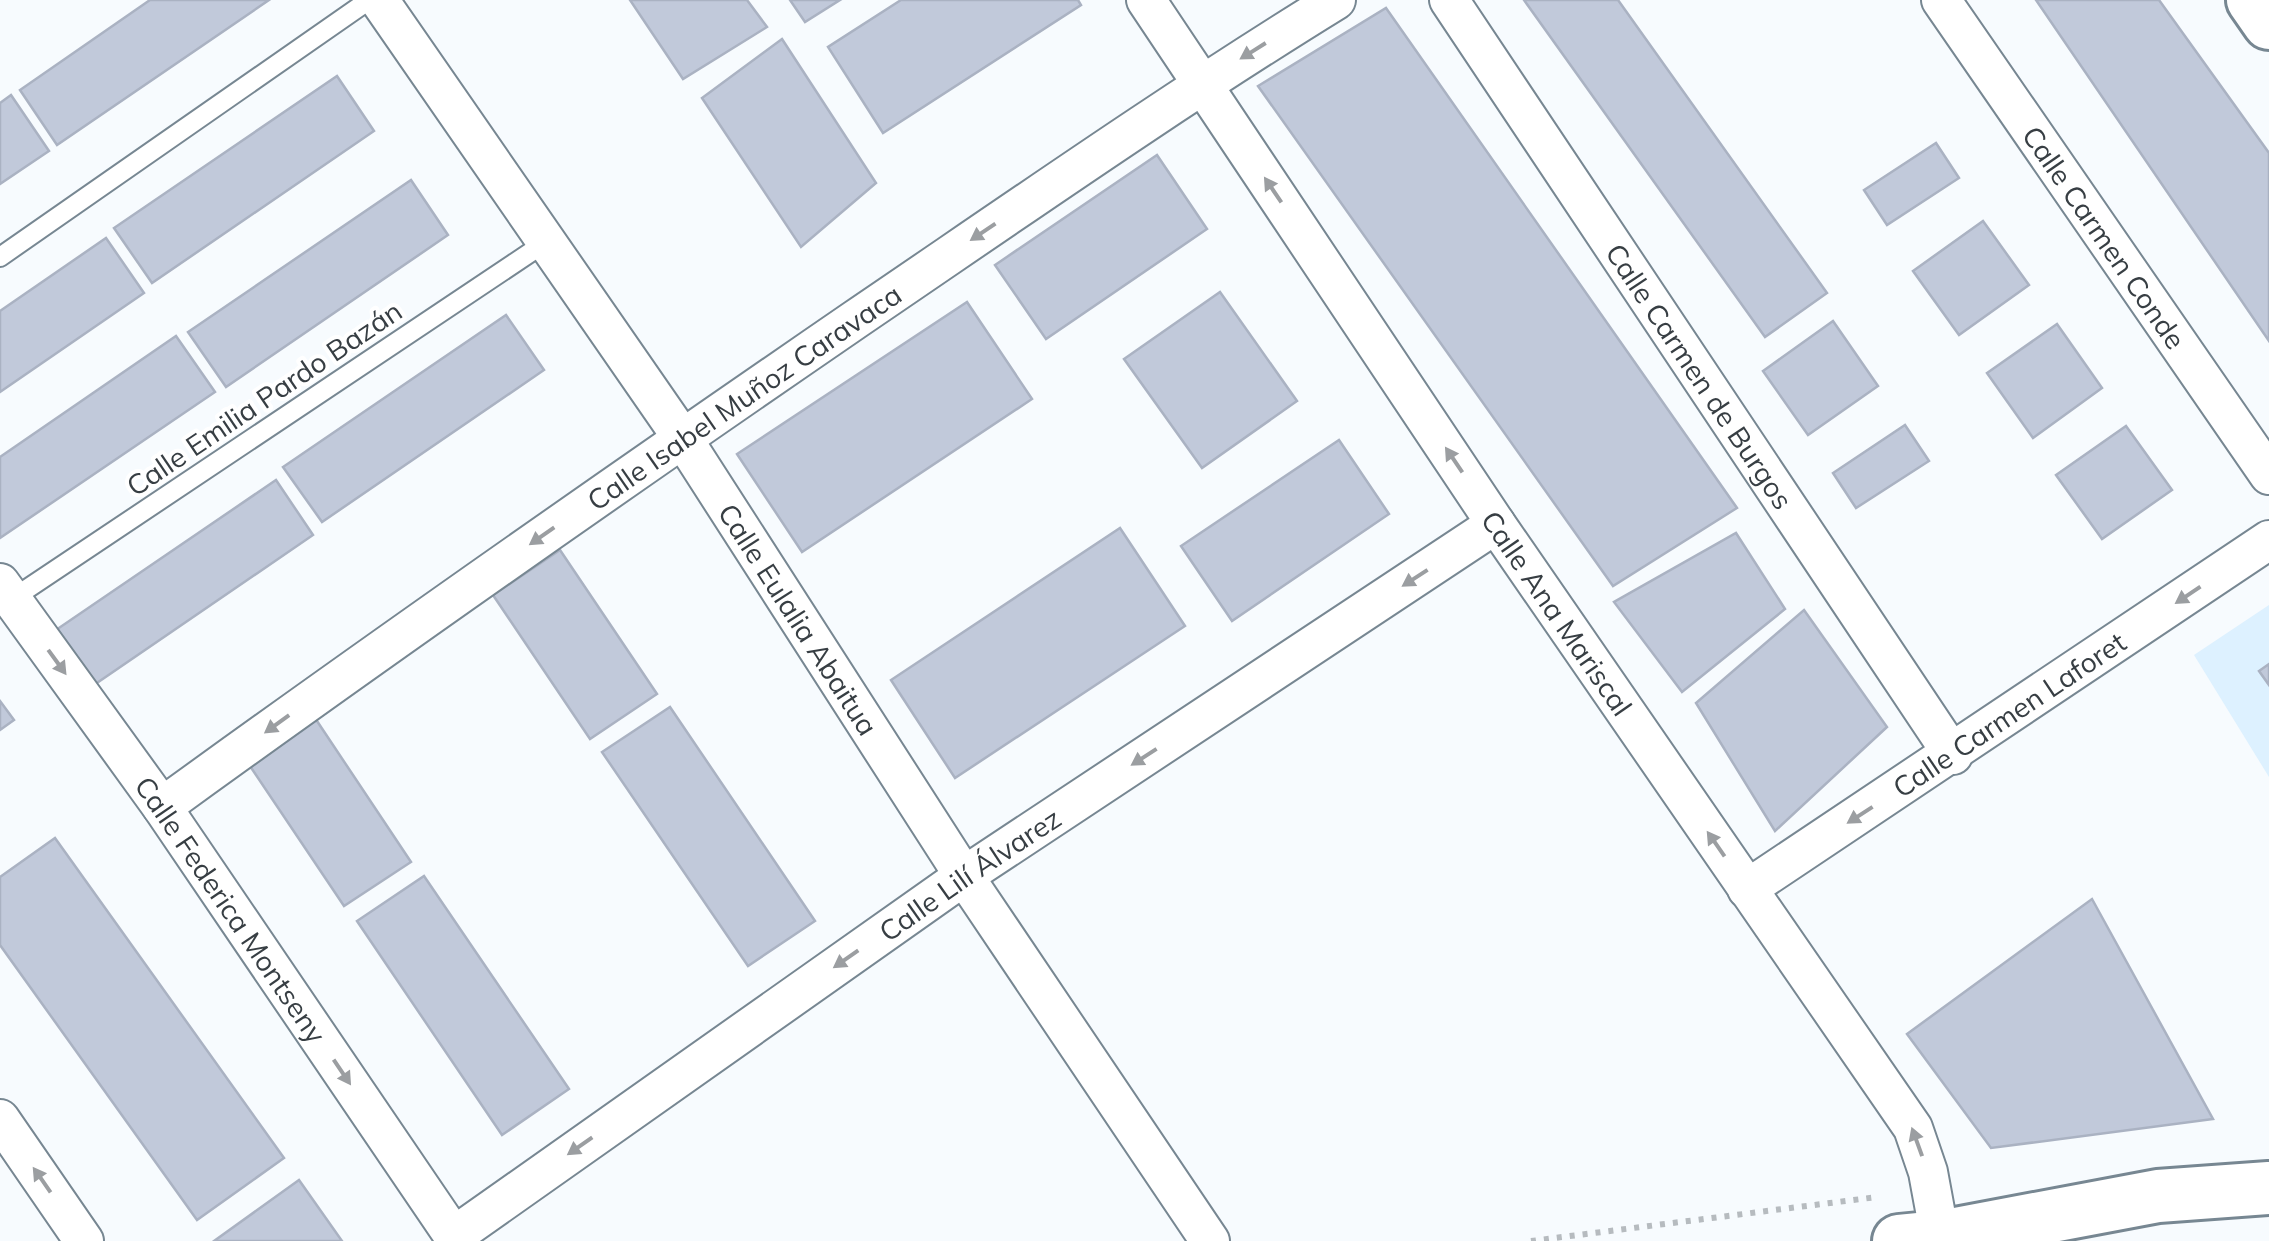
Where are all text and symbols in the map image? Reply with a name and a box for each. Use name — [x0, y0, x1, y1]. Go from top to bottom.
one-way arrow — [1239, 42, 1267, 59]
street label: Calle Carmen Conde — [2015, 119, 2194, 355]
one-way arrow — [1265, 176, 1283, 204]
one-way arrow — [970, 222, 997, 242]
street label: Calle Carmen de Burgos — [1599, 236, 1801, 515]
street label: Calle Isabel Muñoz Caravaca — [580, 276, 908, 517]
street label: Calle Emilia Pardo Bazán — [120, 293, 408, 503]
one-way arrow — [1445, 447, 1463, 474]
street label: Calle Eulalia Abaitua — [711, 497, 886, 741]
street label: Calle Ana Mariscal — [1474, 504, 1640, 722]
one-way arrow — [529, 526, 556, 545]
one-way arrow — [1401, 568, 1429, 587]
one-way arrow — [2175, 585, 2202, 604]
street label: Calle Carmen Laforet — [1886, 623, 2132, 804]
one-way arrow — [47, 649, 66, 675]
one-way arrow — [264, 713, 290, 733]
one-way arrow — [1130, 747, 1157, 766]
street label: Calle Federica Montseny — [128, 769, 335, 1049]
street label: Calle Lilí Álvarez — [872, 800, 1067, 948]
one-way arrow — [1847, 805, 1874, 824]
one-way arrow — [1707, 831, 1726, 857]
one-way arrow — [833, 949, 859, 968]
one-way arrow — [333, 1059, 351, 1086]
one-way arrow — [1909, 1127, 1924, 1157]
one-way arrow — [567, 1136, 594, 1156]
one-way arrow — [33, 1167, 52, 1194]

